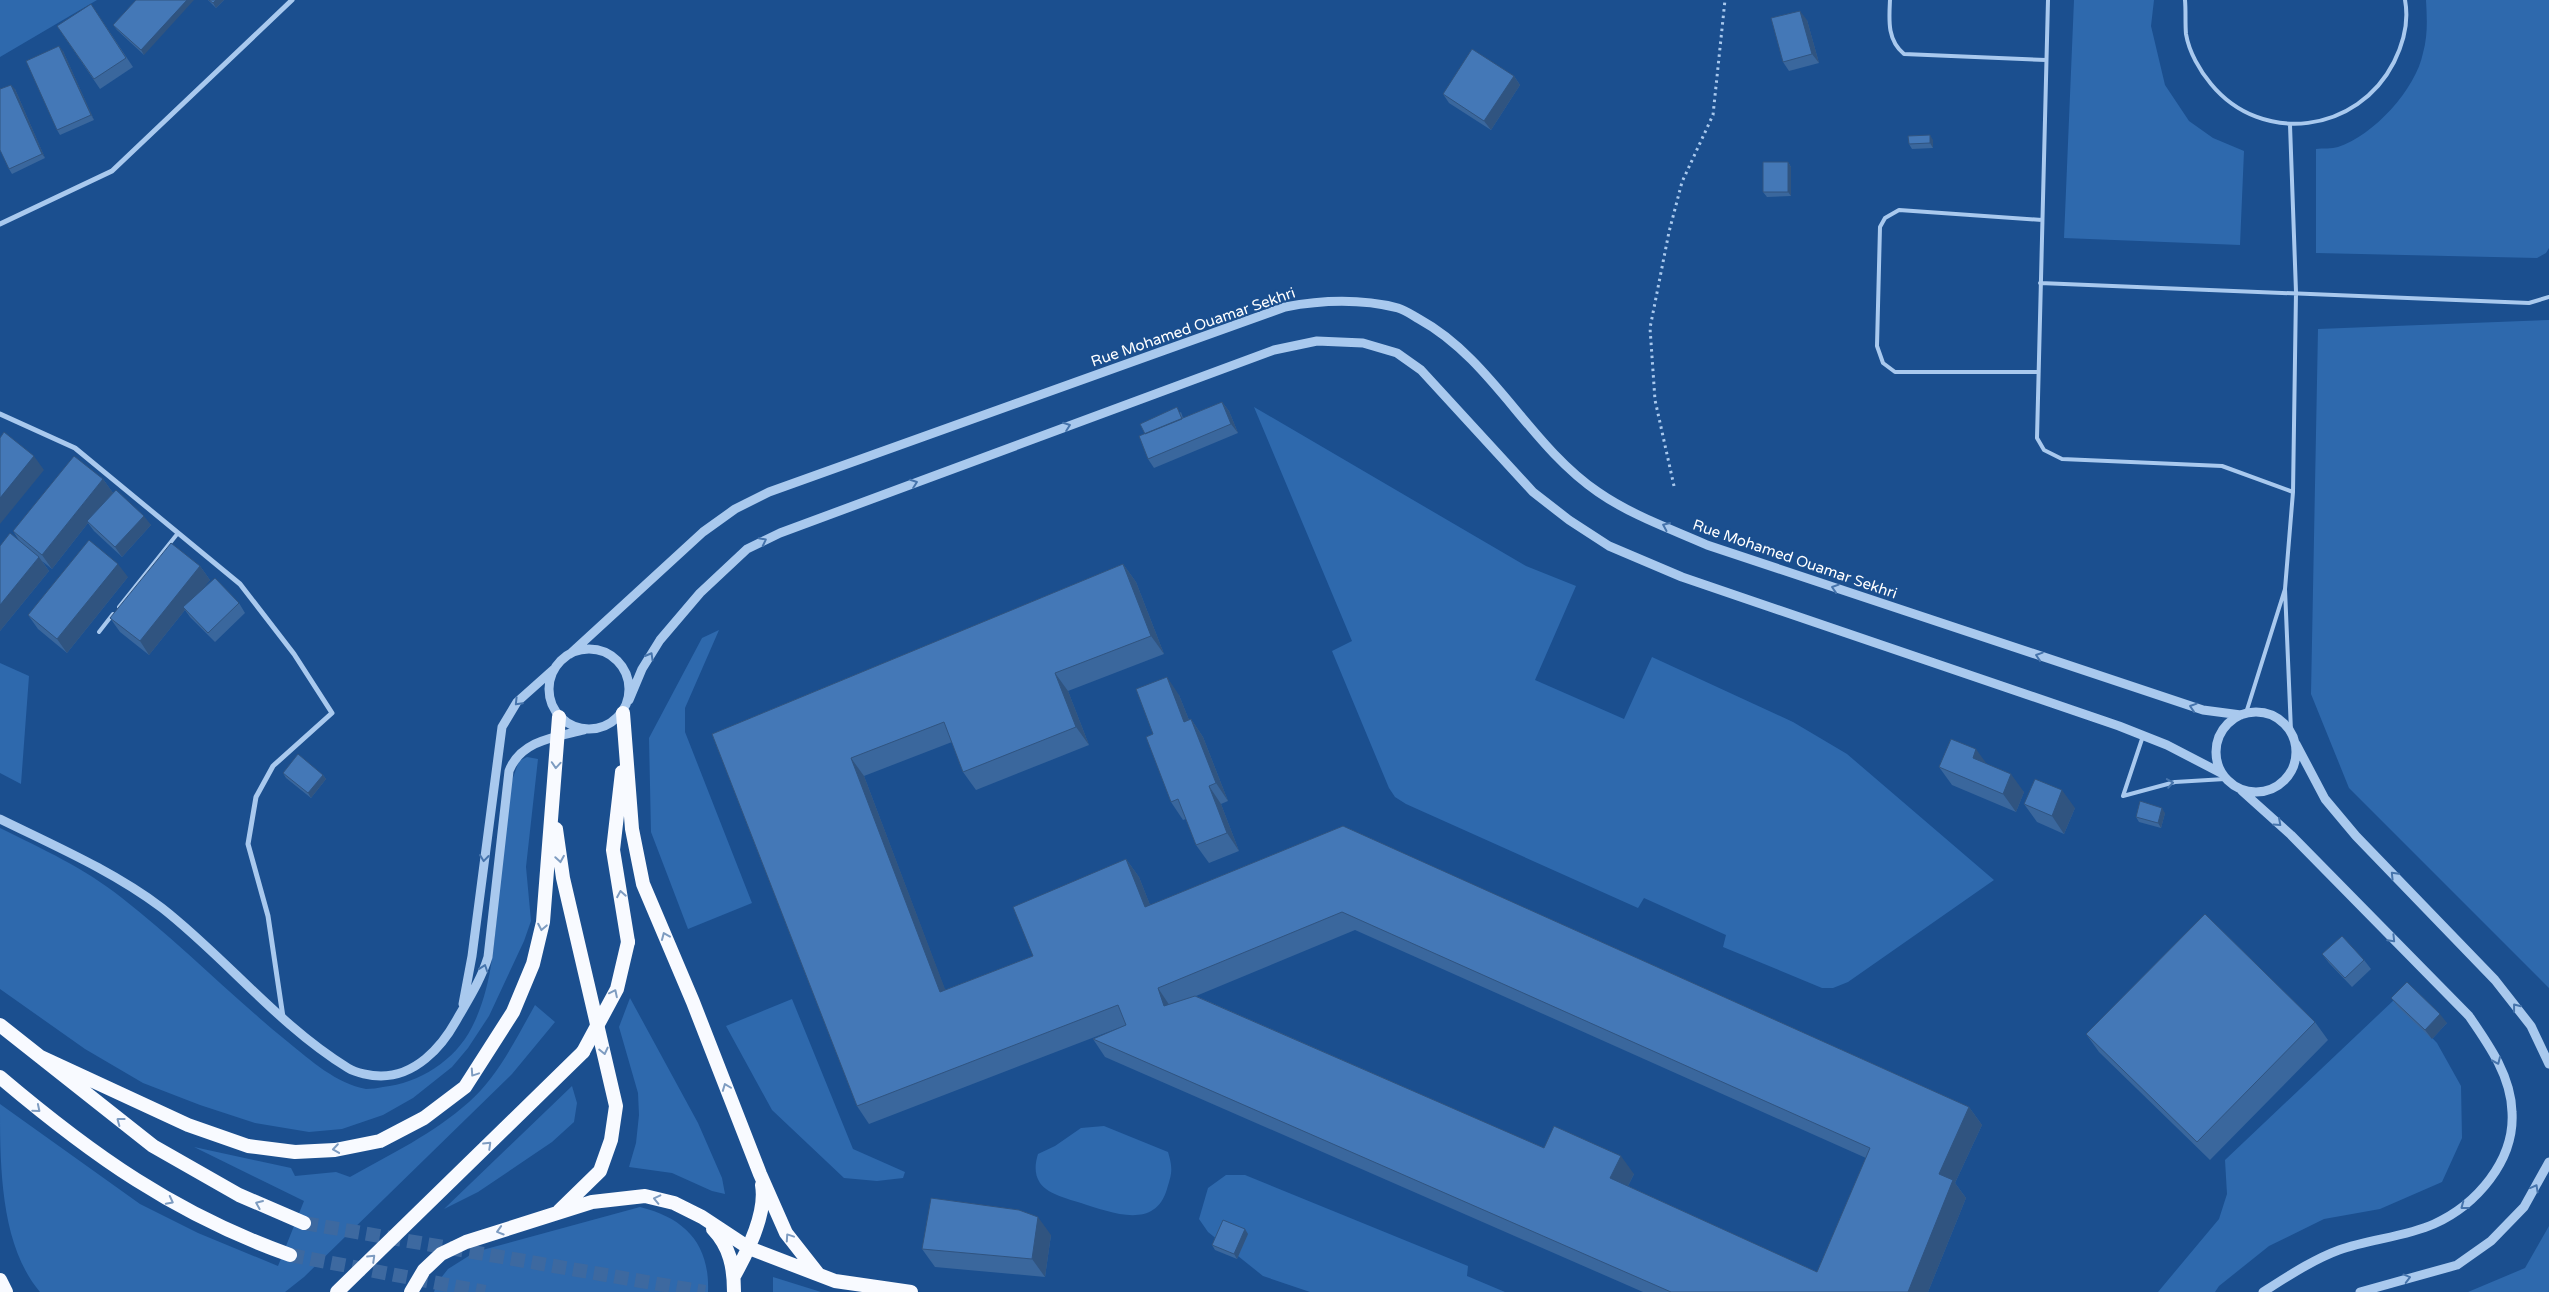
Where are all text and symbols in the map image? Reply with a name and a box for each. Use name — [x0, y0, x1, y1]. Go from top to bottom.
street label: Rue Mohamed Ouamar Sekhri — [1089, 284, 1297, 370]
one-way arrow — [1062, 422, 1071, 432]
one-way arrow — [910, 479, 918, 489]
street label: Rue Mohamed Ouamar Sekhri — [1691, 516, 1899, 602]
one-way arrow — [1662, 522, 1671, 533]
one-way arrow — [758, 537, 767, 547]
one-way arrow — [1831, 583, 1839, 593]
one-way arrow — [2035, 651, 2043, 661]
one-way arrow — [644, 652, 654, 661]
one-way arrow — [515, 696, 524, 705]
one-way arrow — [2189, 703, 2198, 713]
one-way arrow — [550, 761, 561, 769]
one-way arrow — [2166, 778, 2174, 789]
one-way arrow — [2272, 817, 2281, 826]
one-way arrow — [479, 854, 490, 862]
one-way arrow — [555, 855, 565, 863]
one-way arrow — [2391, 872, 2400, 881]
one-way arrow — [616, 889, 626, 898]
one-way arrow — [537, 922, 547, 931]
one-way arrow — [661, 932, 672, 941]
one-way arrow — [2386, 933, 2395, 942]
one-way arrow — [478, 965, 488, 973]
one-way arrow — [608, 990, 618, 999]
one-way arrow — [2514, 1004, 2522, 1013]
one-way arrow — [598, 1047, 609, 1056]
one-way arrow — [2491, 1056, 2502, 1065]
one-way arrow — [471, 1068, 481, 1077]
one-way arrow — [722, 1083, 732, 1092]
one-way arrow — [31, 1103, 40, 1111]
one-way arrow — [116, 1118, 126, 1127]
one-way arrow — [482, 1141, 491, 1150]
one-way arrow — [332, 1143, 340, 1154]
one-way arrow — [2529, 1184, 2539, 1193]
one-way arrow — [653, 1194, 662, 1205]
one-way arrow — [165, 1195, 174, 1206]
one-way arrow — [255, 1199, 264, 1210]
one-way arrow — [2460, 1200, 2470, 1209]
one-way arrow — [496, 1225, 504, 1235]
one-way arrow — [786, 1233, 796, 1242]
one-way arrow — [366, 1255, 375, 1264]
one-way arrow — [2403, 1273, 2412, 1284]

